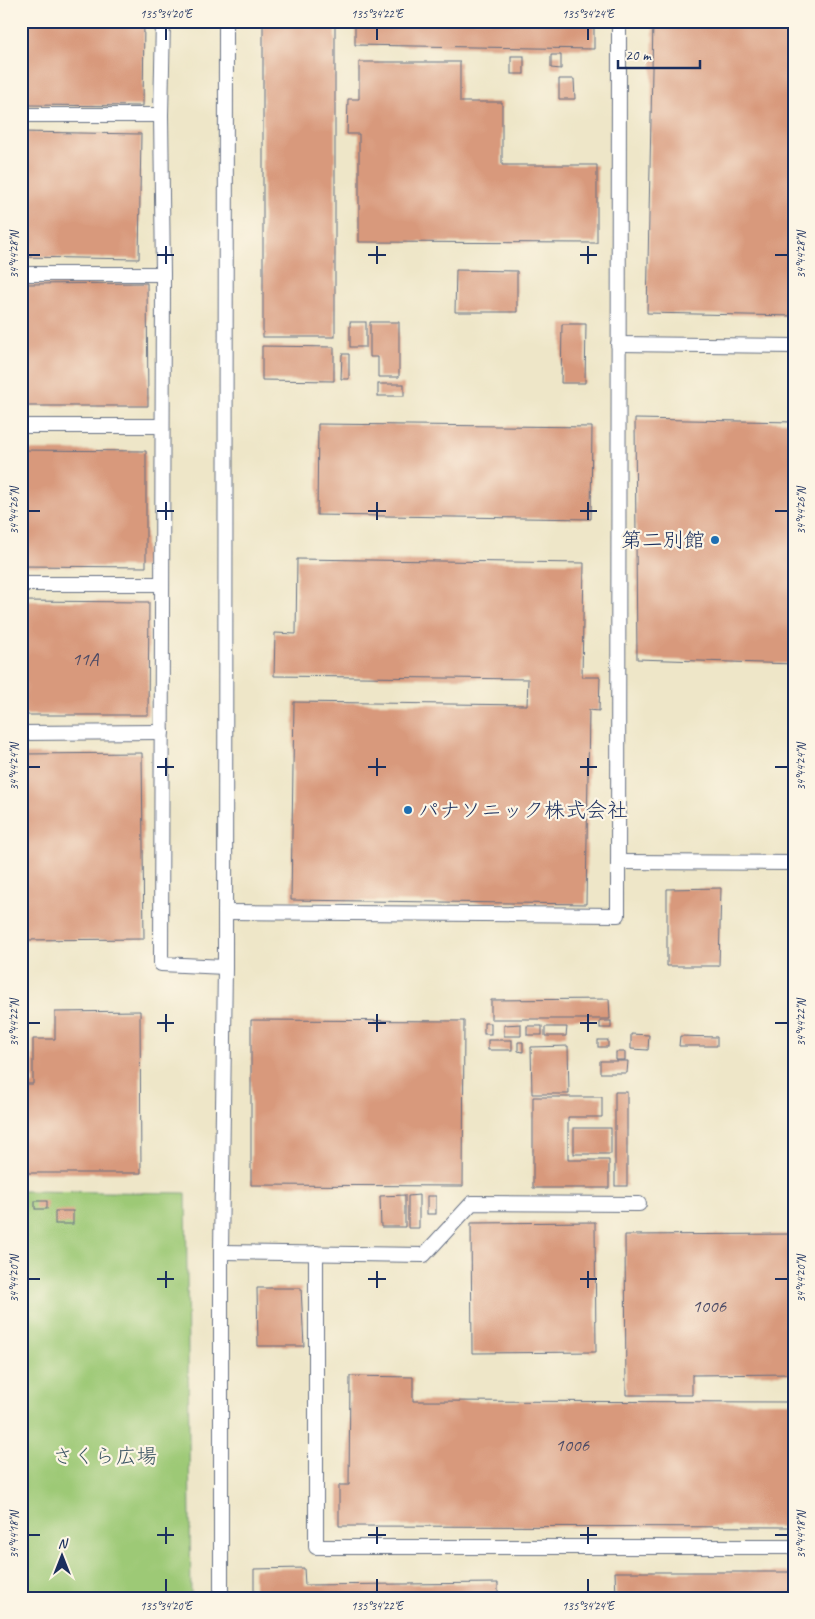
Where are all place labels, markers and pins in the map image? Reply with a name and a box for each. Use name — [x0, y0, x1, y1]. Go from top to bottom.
place label: 第二別館 — [621, 527, 705, 553]
marker: 第二別館 — [709, 534, 721, 546]
place label: パナソニック株式会社 — [418, 797, 628, 823]
marker: パナソニック株式会社 — [402, 804, 414, 816]

